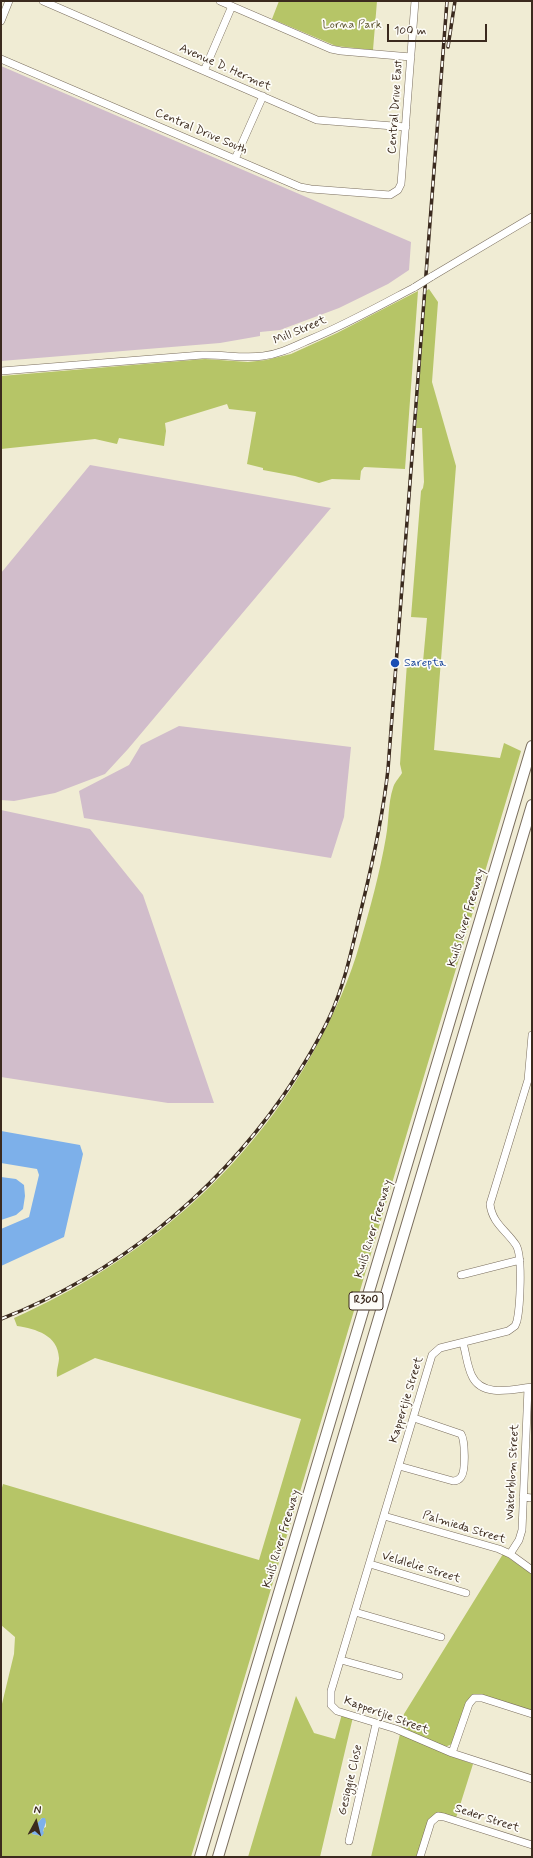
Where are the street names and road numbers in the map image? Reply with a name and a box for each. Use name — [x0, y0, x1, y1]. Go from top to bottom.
street label: Avenue D. Hermet — [177, 41, 273, 95]
street label: Central Drive East — [386, 59, 406, 155]
street label: Central Drive South — [153, 106, 249, 158]
street label: Mill Street — [271, 313, 329, 349]
street label: Kuils River Freeway — [445, 867, 489, 969]
street label: Kuils River Freeway — [352, 1178, 396, 1280]
road number: R300 — [349, 1292, 383, 1310]
street label: Kappertjie Street — [387, 1355, 427, 1445]
street label: Waterblom Street — [503, 1424, 523, 1520]
street label: Kuils River Freeway — [260, 1488, 304, 1590]
street label: Palmieda Street — [421, 1509, 507, 1547]
street label: Veldlelie Street — [380, 1549, 462, 1587]
street label: Kappertjie Street — [342, 1694, 430, 1738]
street label: Gesiggie Close — [336, 1743, 366, 1817]
street label: Seder Street — [453, 1802, 521, 1836]

